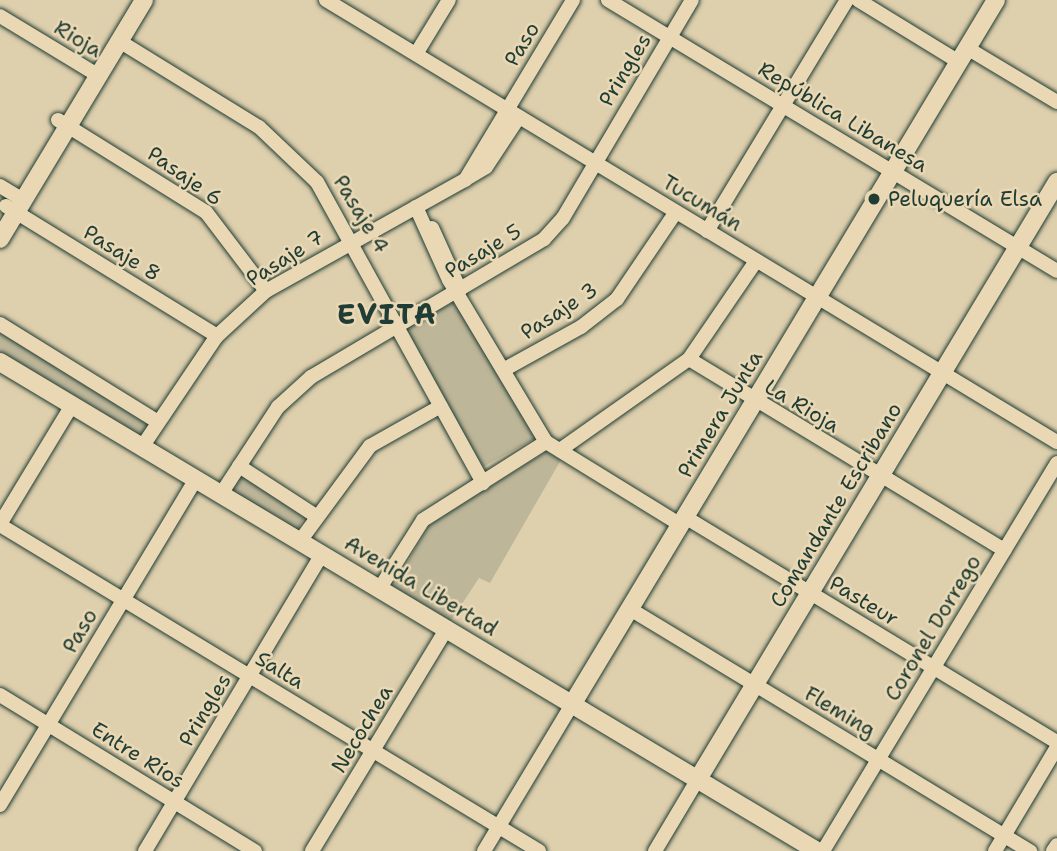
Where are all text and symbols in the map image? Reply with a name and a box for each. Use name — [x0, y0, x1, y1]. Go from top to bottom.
street label: Rioja — [50, 15, 106, 63]
street label: Paso — [499, 17, 545, 71]
street label: Pringles — [594, 29, 656, 111]
street label: República Libanesa — [753, 56, 933, 178]
street label: Pasaje 6 — [142, 141, 228, 211]
street label: Tucumán — [658, 169, 746, 237]
street label: Pasaje 4 — [328, 170, 394, 258]
place label: Peluquería Elsa — [888, 186, 1042, 212]
marker: Peluquería Elsa — [866, 191, 882, 207]
street label: Pasaje 5 — [440, 218, 526, 284]
street label: Pasaje 8 — [79, 219, 165, 287]
street label: Pasaje 7 — [242, 224, 328, 292]
street label: Pasaje 3 — [516, 277, 602, 345]
district label: EVITA — [337, 297, 437, 331]
street label: Primera Junta — [672, 346, 768, 482]
street label: La Rioja — [760, 374, 844, 438]
street label: Comandante Escribano — [765, 398, 907, 612]
street label: Avenida Libertad — [340, 530, 502, 642]
street label: Coronel Dorrego — [880, 551, 986, 705]
street label: Pasteur — [825, 571, 903, 631]
street label: Paso — [57, 604, 103, 658]
street label: Salta — [251, 646, 309, 694]
street label: Pringles — [174, 669, 236, 751]
street label: Necochea — [326, 680, 398, 778]
street label: Fleming — [800, 681, 880, 743]
street label: Entre Ríos — [87, 717, 189, 793]

